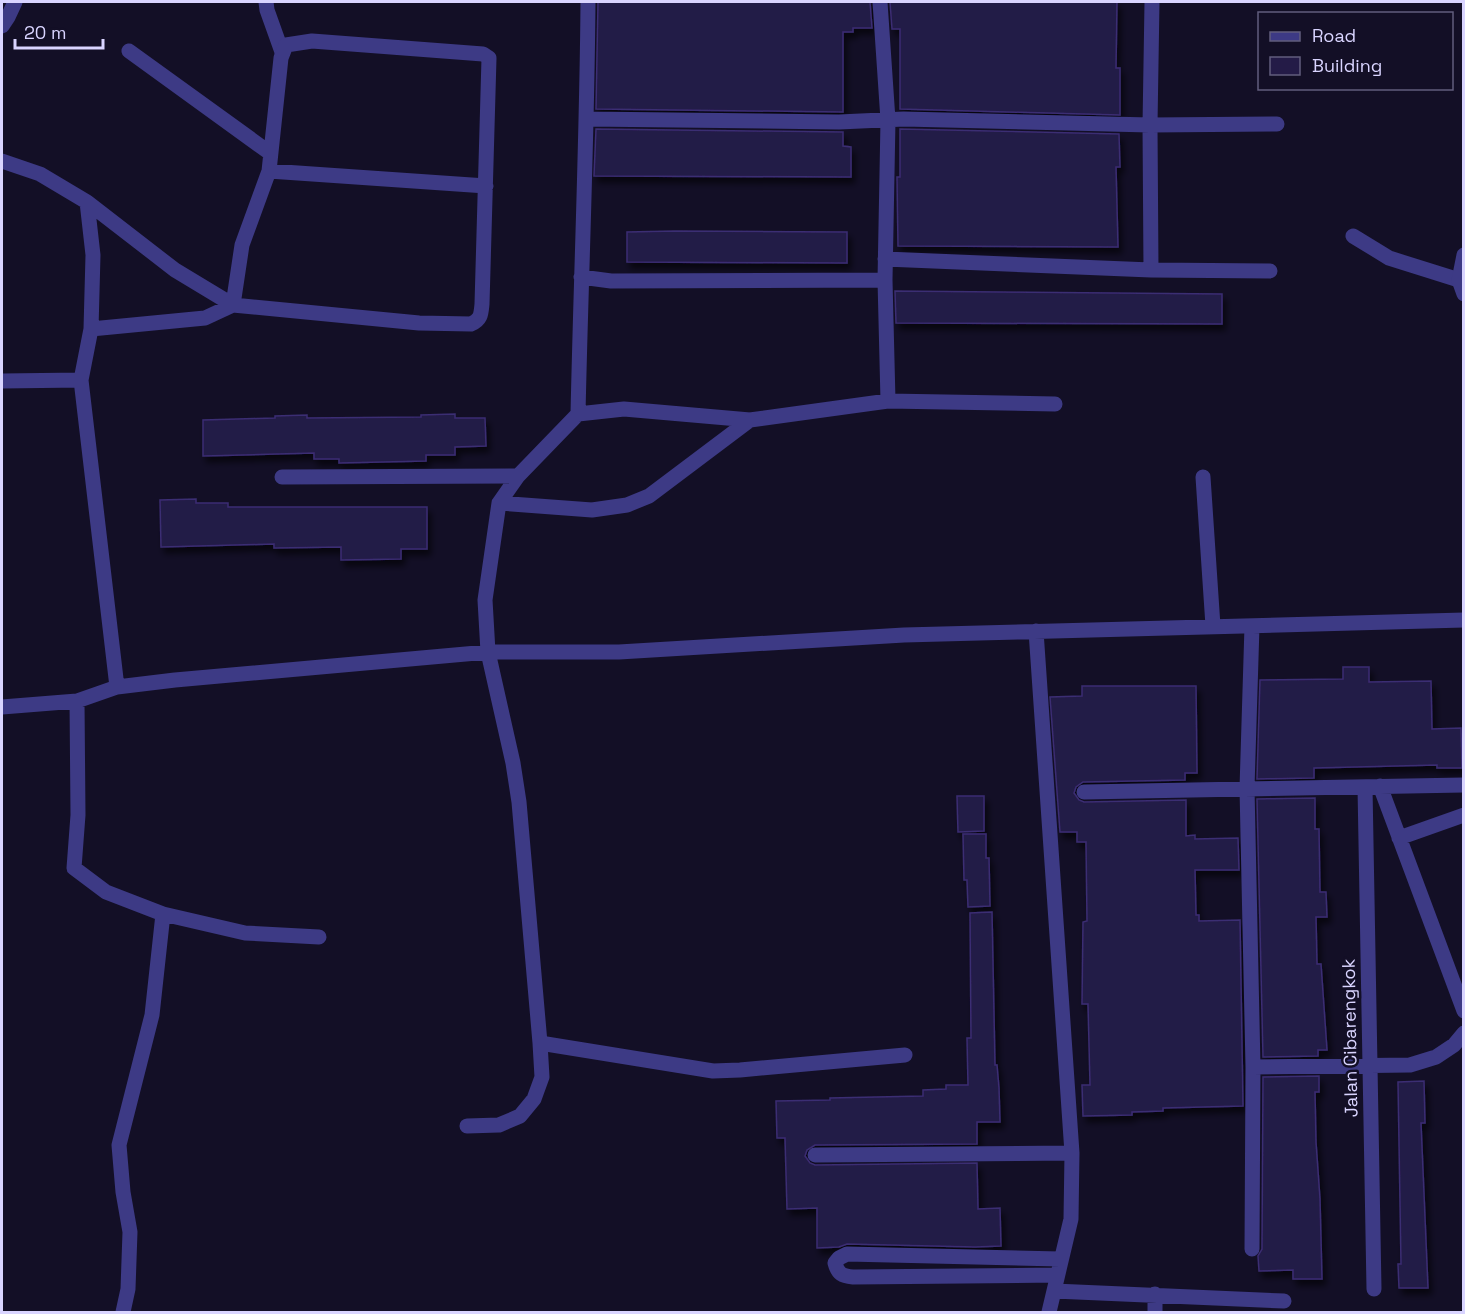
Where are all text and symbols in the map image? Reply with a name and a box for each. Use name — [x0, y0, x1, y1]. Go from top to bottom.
scale bar — [15, 12, 104, 50]
legend — [1258, 12, 1453, 90]
text: 20 m — [24, 21, 67, 44]
text: Road — [1312, 24, 1356, 47]
text: Building — [1312, 54, 1382, 77]
street label: Jalan Cibarengkok — [1337, 958, 1362, 1118]

